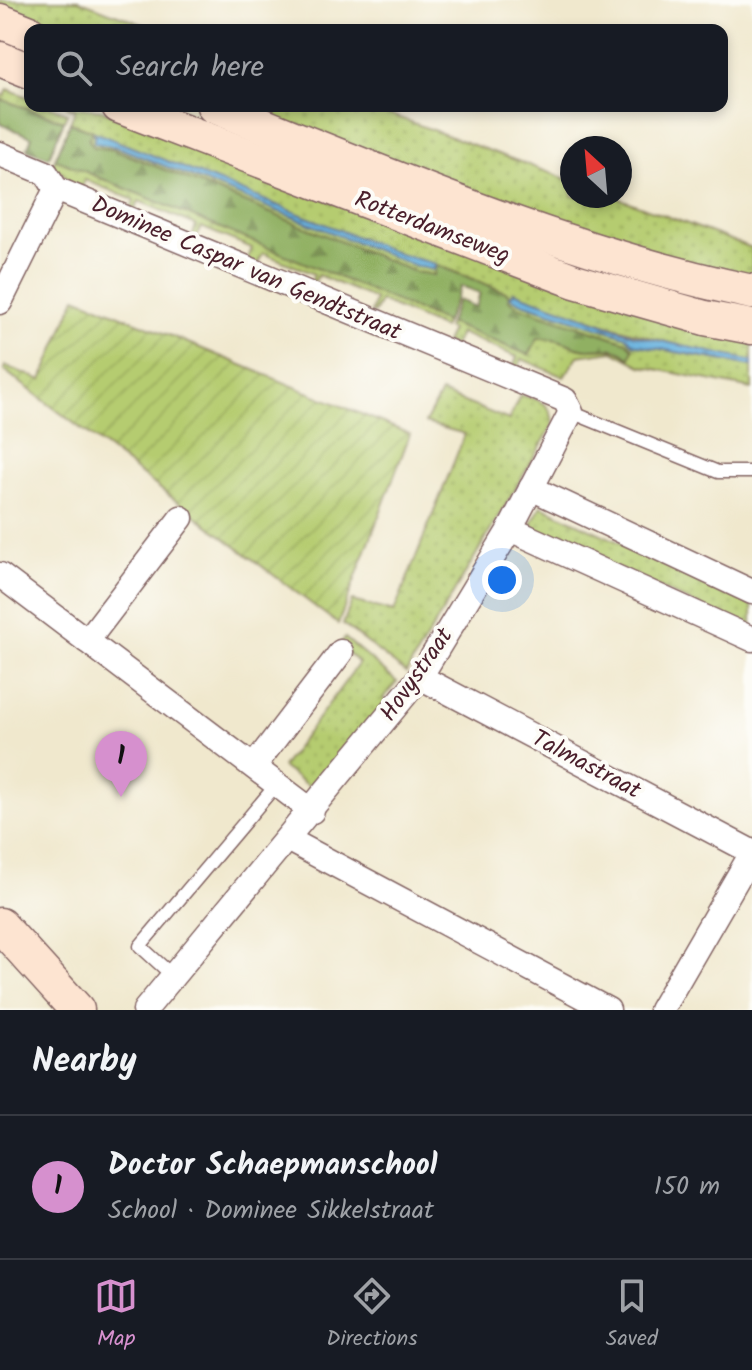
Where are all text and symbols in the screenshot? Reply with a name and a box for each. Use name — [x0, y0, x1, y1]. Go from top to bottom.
search box — [24, 24, 728, 112]
text: Search here — [116, 44, 264, 92]
icon: search — [52, 46, 96, 90]
north arrow — [560, 136, 632, 208]
street label: Rotterdamseweg — [348, 180, 516, 276]
street label: Dominee Caspar van Gendtstraat — [85, 186, 408, 352]
your location — [482, 560, 522, 600]
street label: Hovystraat — [370, 619, 464, 730]
street label: Talmastraat — [524, 720, 649, 811]
pin: 1 — [95, 731, 147, 797]
text: Nearby — [32, 1035, 137, 1089]
text: Doctor Schaepmanschool — [108, 1142, 438, 1190]
text: 1 — [54, 1166, 62, 1208]
text: 150 m — [654, 1166, 720, 1208]
text: School · Dominee Sikkelstraat — [108, 1190, 434, 1232]
tab: Map — [94, 1274, 138, 1357]
tab: Directions — [326, 1274, 418, 1357]
tab: Saved — [606, 1274, 658, 1357]

